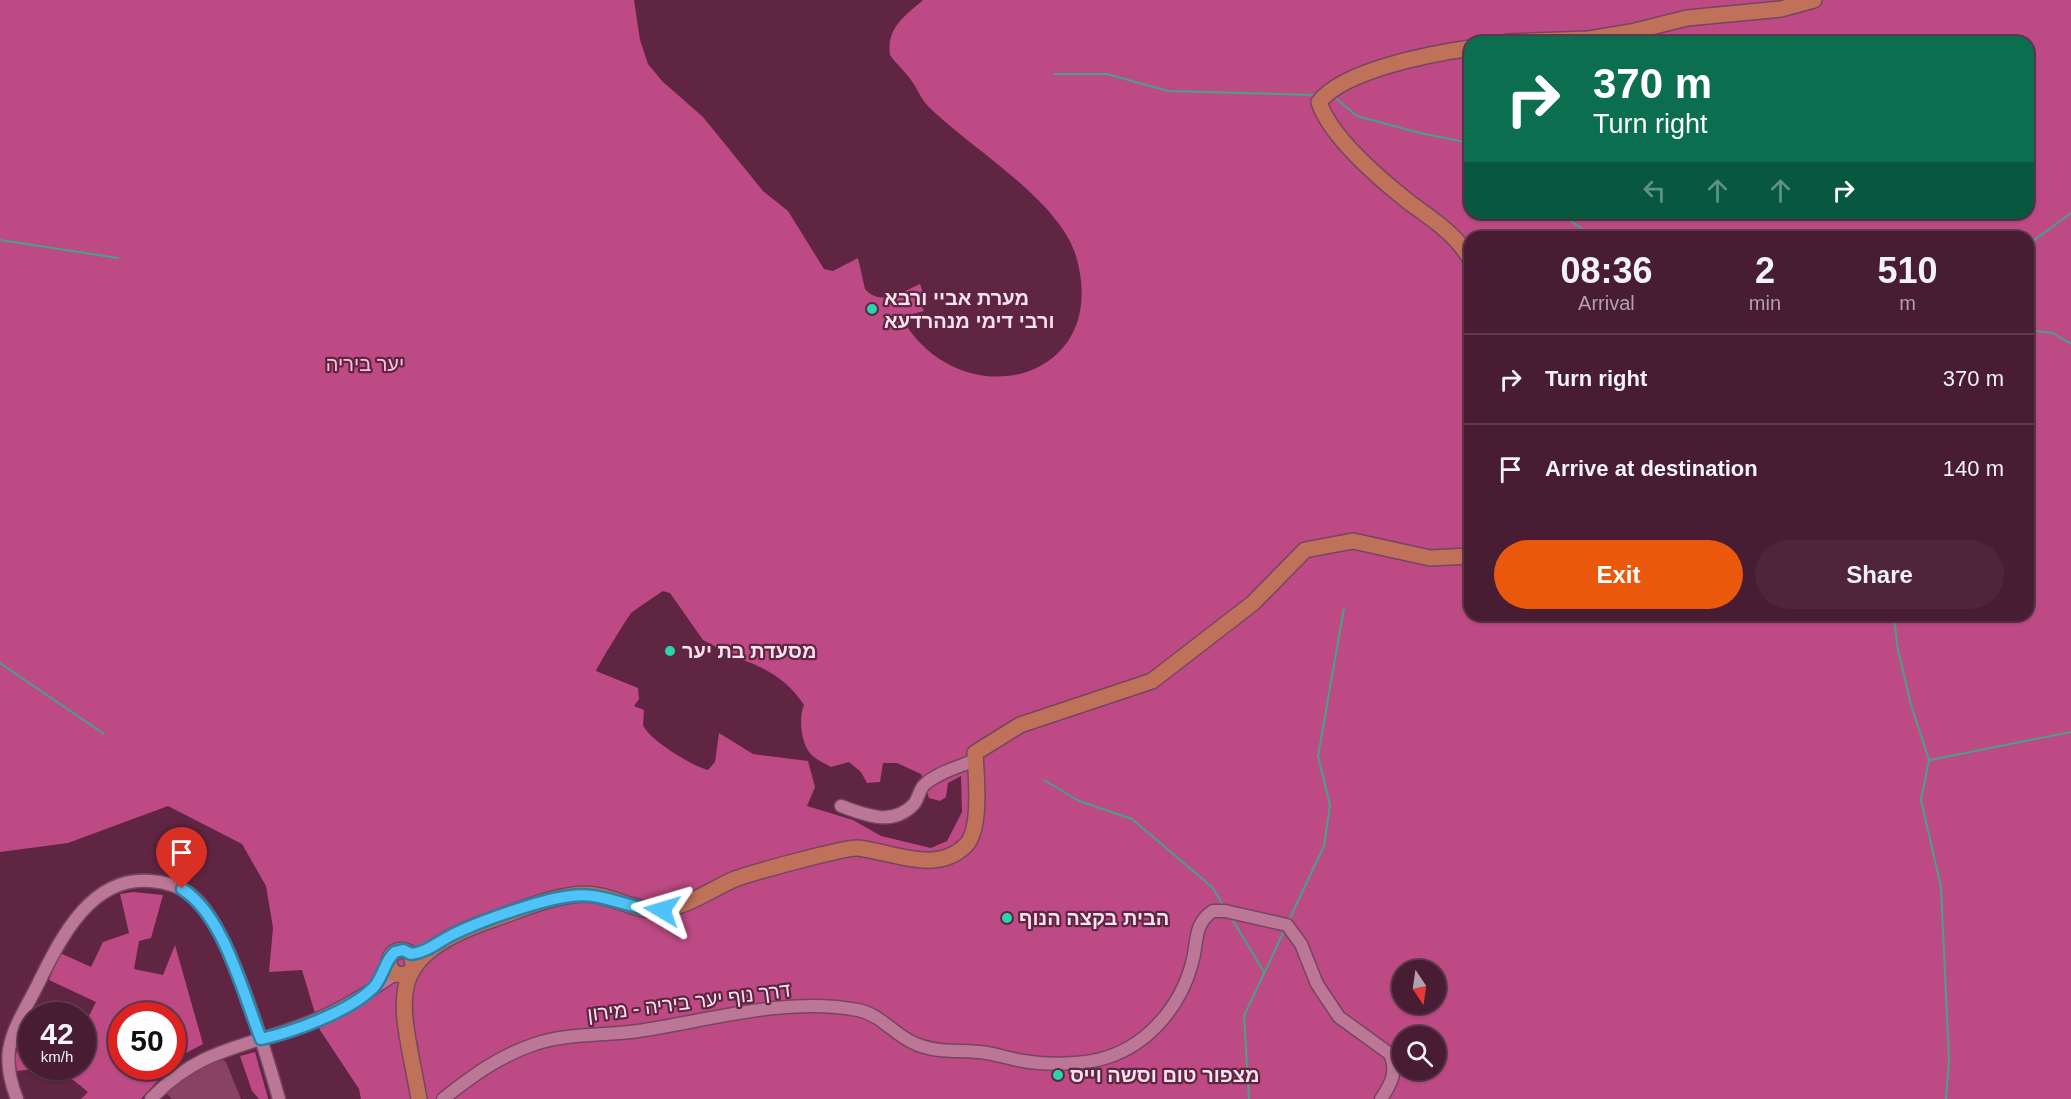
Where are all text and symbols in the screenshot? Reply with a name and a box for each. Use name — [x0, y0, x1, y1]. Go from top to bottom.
icon: right — [1494, 60, 1572, 138]
text: 370 m — [1593, 60, 1712, 107]
text: Turn right — [1593, 109, 1708, 139]
icon: left — [1638, 174, 1671, 207]
icon: ahead — [1701, 174, 1734, 207]
icon: ahead — [1764, 174, 1797, 207]
icon: right — [1827, 174, 1860, 207]
text: 08:36 — [1560, 250, 1652, 291]
text: 2 — [1755, 250, 1775, 291]
text: 510 — [1877, 250, 1938, 291]
place label: מערת אביי ורבא ורבי דימי מנהרדעא — [884, 287, 1055, 332]
text: Arrival — [1578, 292, 1635, 314]
text: min — [1749, 292, 1781, 314]
text: m — [1899, 292, 1916, 314]
marker: מערת אביי ורבא ורבי דימי מנהרדעא — [865, 302, 879, 316]
park label: יער ביריה — [326, 353, 404, 375]
icon: right — [1494, 363, 1527, 396]
text: Turn right — [1545, 366, 1647, 391]
text: 370 m — [1943, 366, 2004, 391]
icon: arrive — [1494, 453, 1527, 486]
text: Arrive at destination — [1545, 456, 1758, 481]
text: 140 m — [1943, 456, 2004, 481]
button: Exit — [1494, 540, 1743, 609]
button: Share — [1755, 540, 2004, 609]
place label: מסעדת בת יער — [682, 640, 816, 662]
marker: מסעדת בת יער — [663, 644, 677, 658]
pin — [156, 827, 207, 889]
icon: arrive — [165, 836, 198, 869]
position arrow — [630, 878, 694, 942]
place label: הבית בקצה הנוף — [1019, 907, 1169, 929]
marker: הבית בקצה הנוף — [1000, 911, 1014, 925]
north arrow — [1392, 960, 1446, 1014]
map controls — [1392, 960, 1446, 1080]
street label: דרך נוף יער ביריה - מירון — [586, 979, 792, 1025]
speed limit sign: 50 — [108, 1002, 186, 1080]
text: 42 — [40, 1017, 74, 1050]
button: search — [1392, 1026, 1446, 1080]
text: km/h — [41, 1048, 73, 1065]
place label: מצפור טום וסשה וייס — [1070, 1064, 1259, 1086]
marker: מצפור טום וסשה וייס — [1051, 1068, 1065, 1082]

